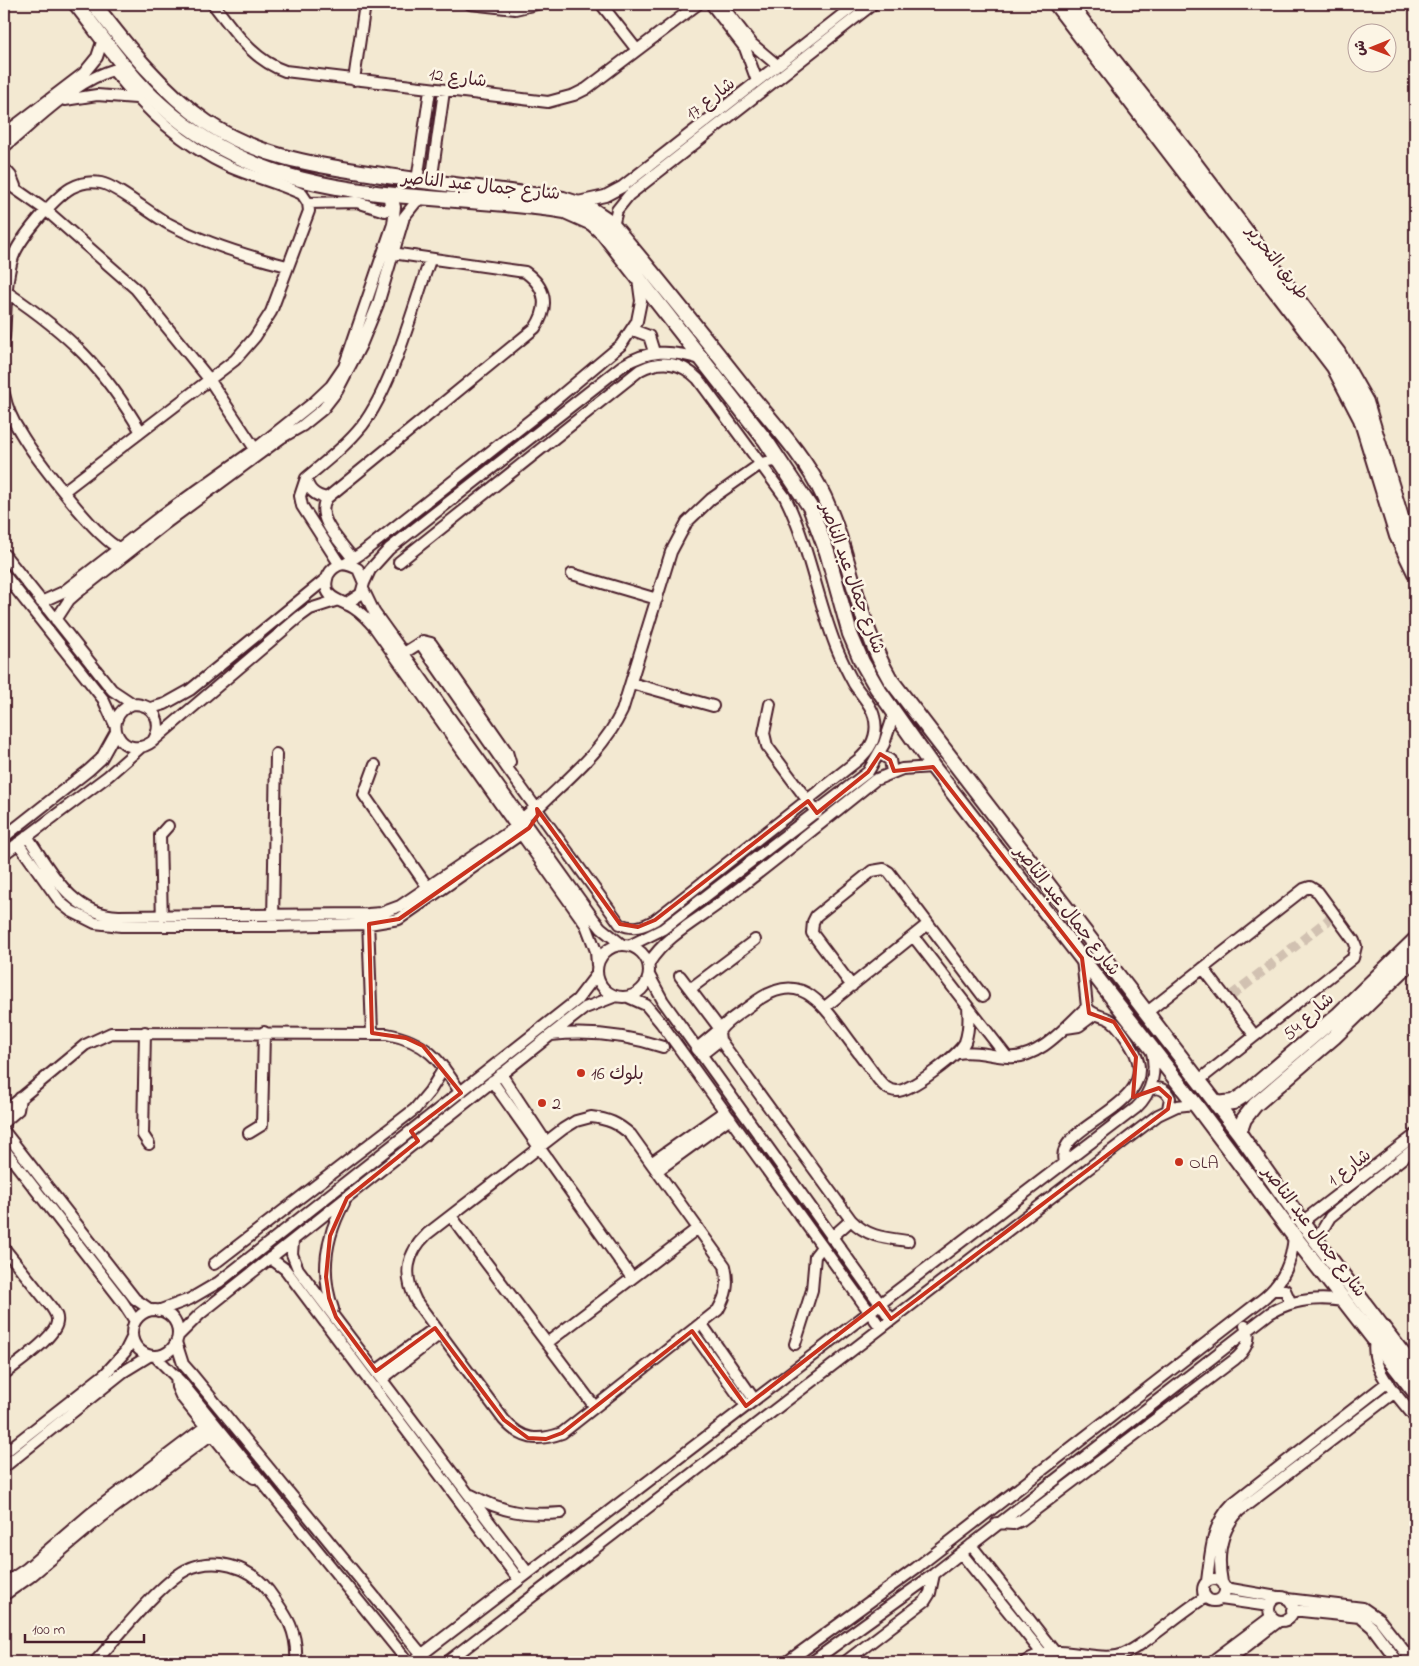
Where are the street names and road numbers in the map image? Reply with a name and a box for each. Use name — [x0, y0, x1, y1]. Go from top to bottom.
street label: شارع 12 — [427, 63, 488, 95]
street label: شارع 17 — [681, 72, 742, 127]
street label: شارع جمال عبد الناصر — [398, 166, 561, 208]
street label: طريق التحرير — [1238, 219, 1314, 306]
street label: شارع جمال عبد الناصر — [811, 498, 891, 658]
street label: شارع جمال عبد الناصر — [1006, 839, 1126, 982]
street label: شارع 54 — [1278, 987, 1341, 1048]
street label: شارع 1 — [1323, 1143, 1378, 1194]
street label: شارع جمال عبد الناصر — [1254, 1159, 1372, 1304]

